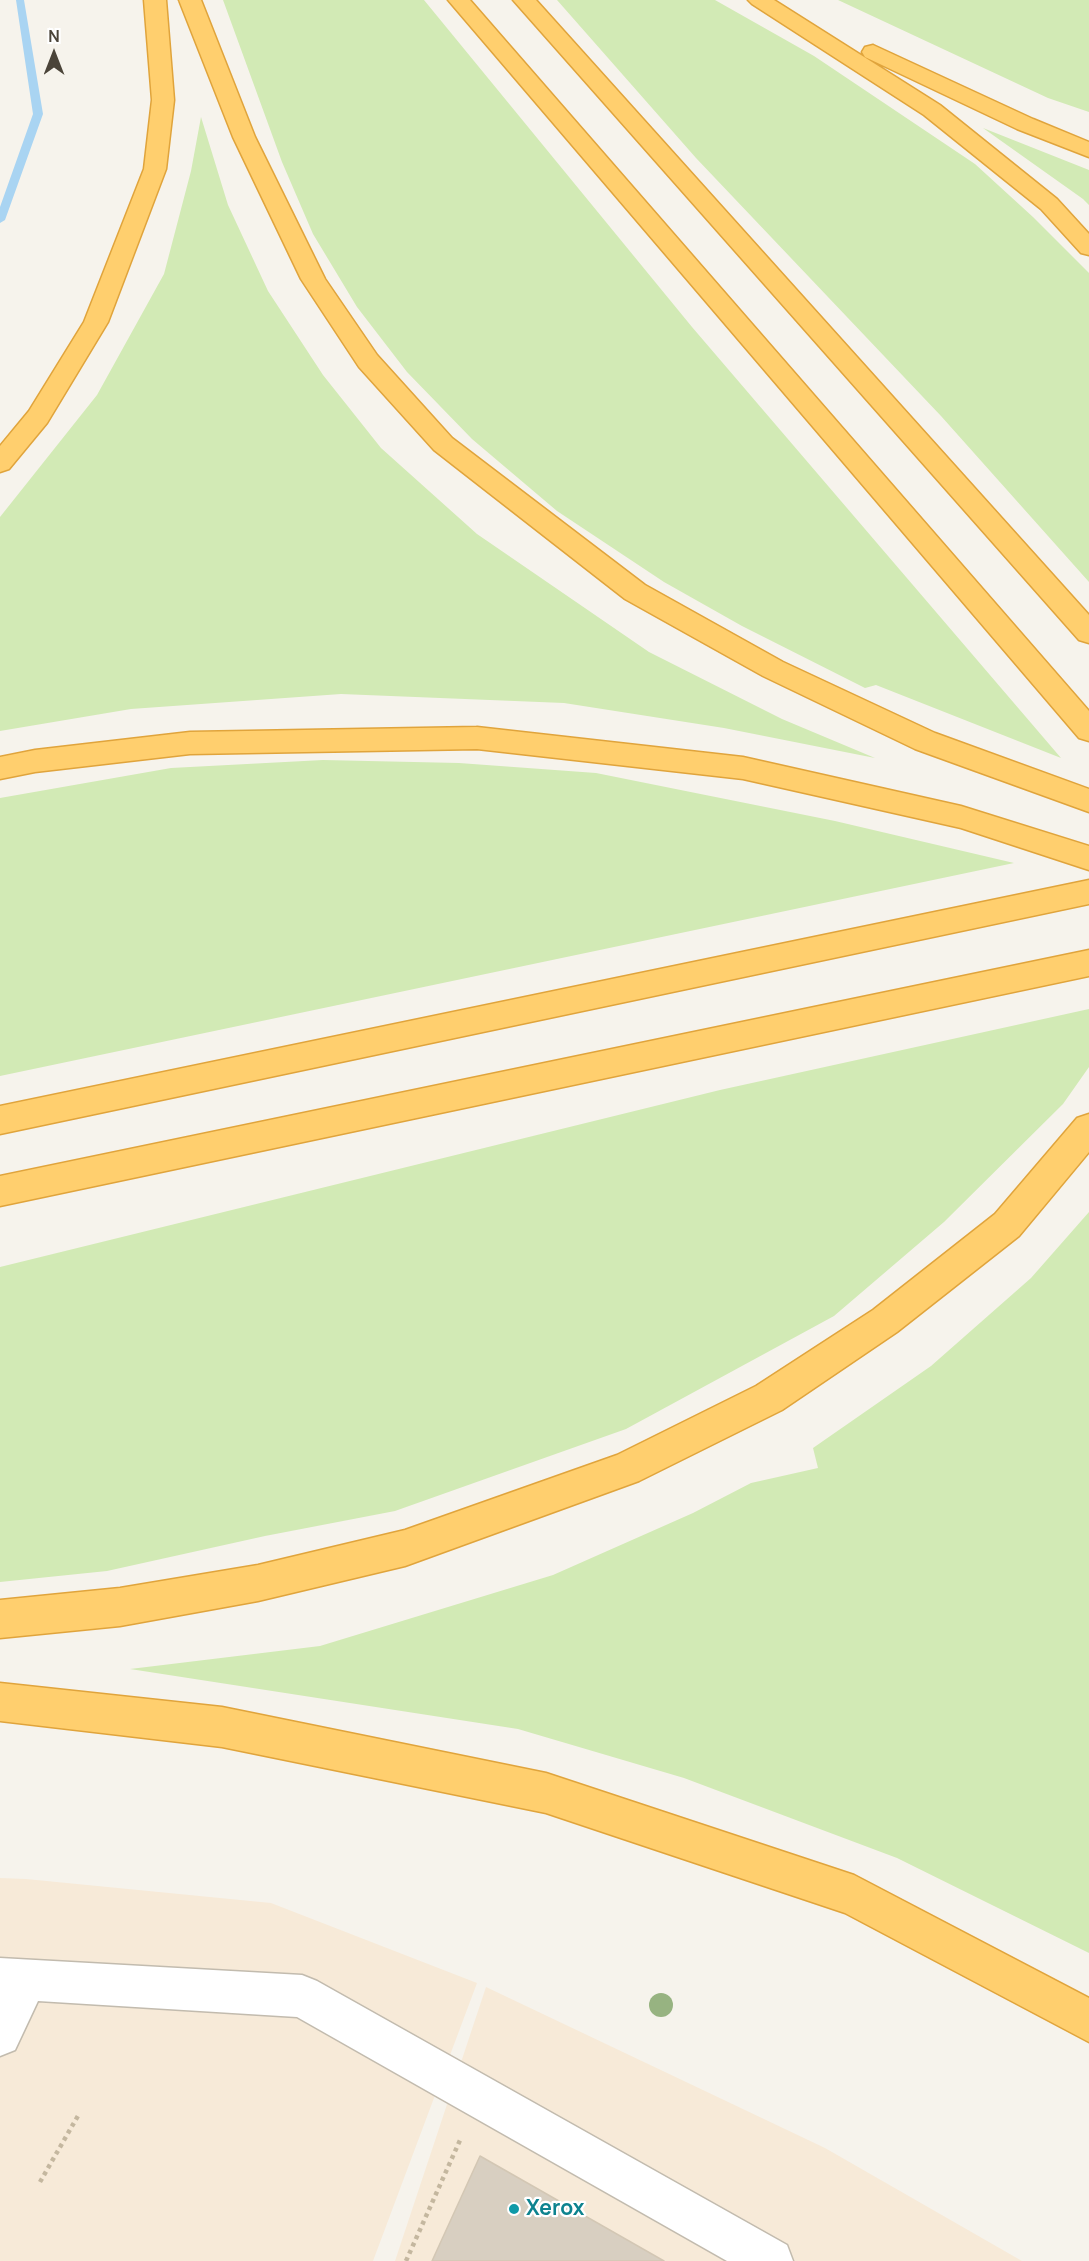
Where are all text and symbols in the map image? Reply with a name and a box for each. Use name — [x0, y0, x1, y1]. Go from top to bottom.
north arrow — [24, 24, 84, 84]
text: N — [48, 25, 60, 47]
place label: Xerox — [526, 2196, 584, 2222]
marker: Xerox — [507, 2202, 521, 2216]

